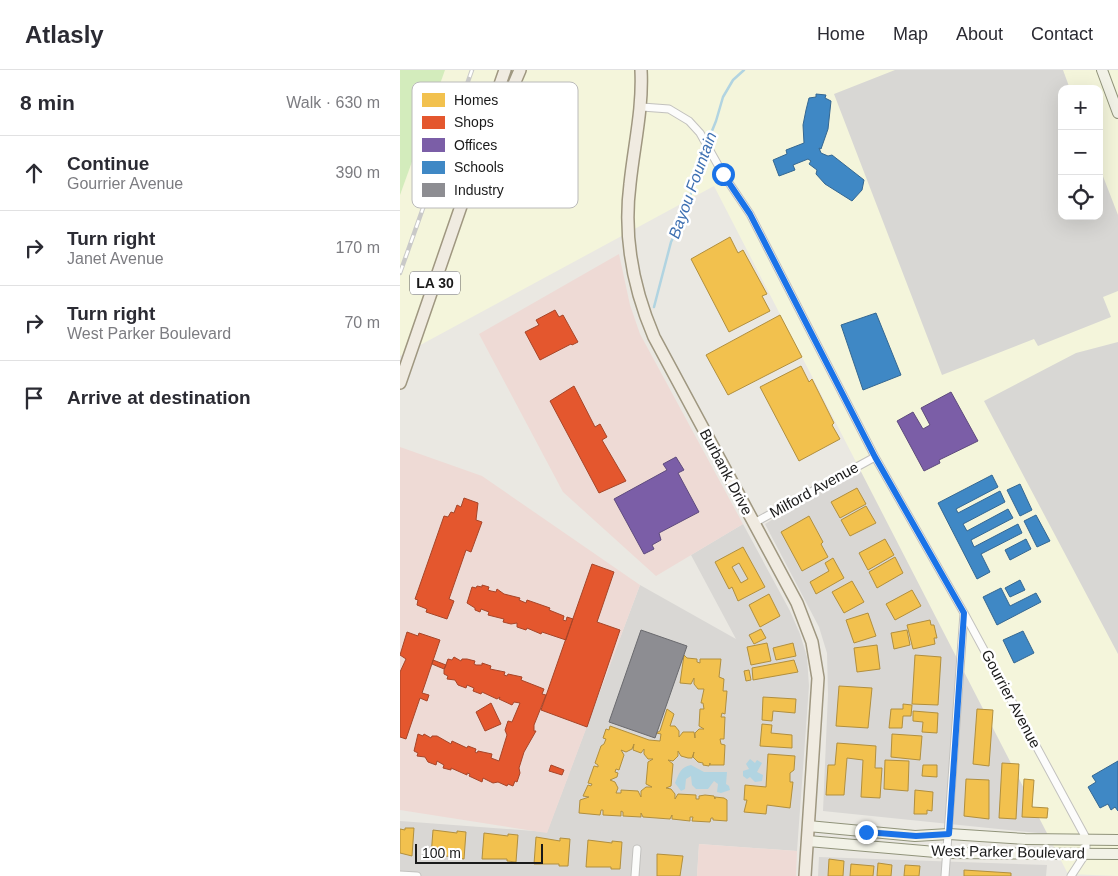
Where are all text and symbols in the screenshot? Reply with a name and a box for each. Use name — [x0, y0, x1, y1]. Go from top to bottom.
text: Atlasly — [25, 21, 104, 48]
text: Home — [817, 24, 865, 44]
text: Map — [893, 24, 928, 44]
text: About — [956, 24, 1003, 44]
text: Contact — [1031, 24, 1093, 44]
legend — [412, 82, 578, 208]
map controls — [1058, 85, 1103, 220]
button: + — [1058, 85, 1103, 130]
text: 8 min — [20, 91, 75, 114]
text: Homes — [454, 92, 498, 108]
text: Walk · 630 m — [286, 94, 380, 111]
text: Shops — [454, 114, 494, 130]
water label: Bayou Fountain — [665, 130, 720, 241]
button: − — [1058, 130, 1103, 175]
text: Offices — [454, 137, 497, 153]
text: Continue — [67, 153, 149, 174]
icon: ahead — [20, 159, 48, 187]
text: Schools — [454, 159, 504, 175]
route start — [712, 163, 735, 186]
text: 390 m — [336, 164, 380, 181]
text: Gourrier Avenue — [67, 175, 183, 192]
button: locate — [1058, 175, 1103, 220]
text: Industry — [454, 182, 504, 198]
text: Turn right — [67, 228, 155, 249]
icon: right — [20, 234, 48, 262]
text: 170 m — [336, 239, 380, 256]
text: Janet Avenue — [67, 250, 164, 267]
road number: LA 30 — [410, 272, 460, 294]
text: Turn right — [67, 303, 155, 324]
icon: right — [20, 309, 48, 337]
text: 70 m — [344, 314, 380, 331]
text: West Parker Boulevard — [67, 325, 231, 342]
icon: arrive — [20, 384, 48, 412]
text: Arrive at destination — [67, 387, 251, 408]
street label: Burbank Drive — [697, 426, 756, 518]
street label: Milford Avenue — [766, 458, 861, 521]
street label: Gourrier Avenue — [978, 647, 1045, 751]
route end — [855, 821, 878, 844]
scale bar — [415, 841, 542, 864]
street label: West Parker Boulevard — [931, 842, 1085, 861]
text: 100 m — [422, 845, 461, 861]

